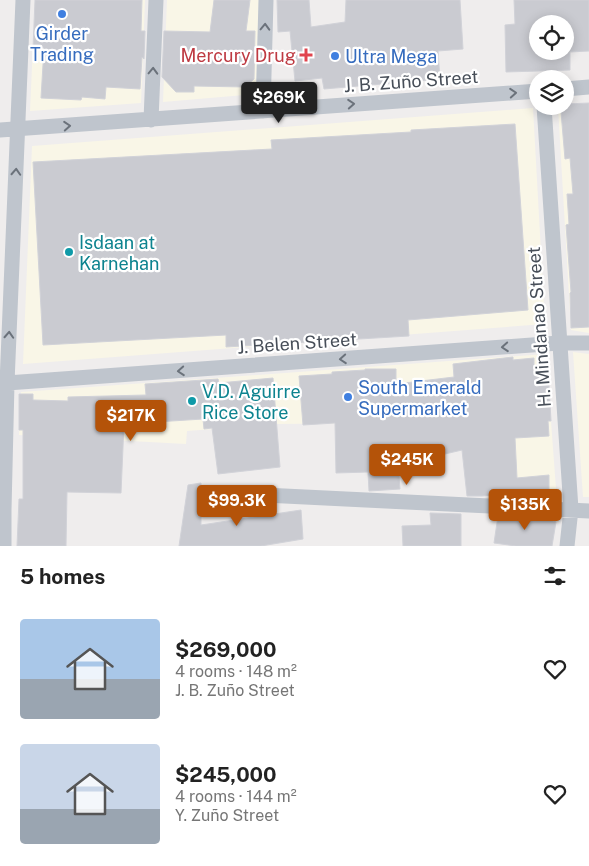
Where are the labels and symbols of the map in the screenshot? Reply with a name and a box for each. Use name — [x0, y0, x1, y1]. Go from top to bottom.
marker: Girder Trading — [56, 8, 68, 20]
place label: Girder Trading — [30, 23, 94, 65]
one-way arrow — [260, 23, 271, 31]
place label: Mercury Drug — [180, 45, 296, 66]
place label: Ultra Mega — [345, 46, 437, 67]
marker: Mercury Drug — [300, 49, 312, 61]
marker: Ultra Mega — [329, 50, 341, 62]
street label: J. B. Zuño Street — [343, 66, 479, 96]
one-way arrow — [148, 67, 158, 74]
pin: $269K — [244, 82, 314, 124]
one-way arrow — [510, 87, 518, 98]
one-way arrow — [347, 99, 355, 110]
one-way arrow — [63, 120, 71, 131]
one-way arrow — [11, 168, 22, 176]
place label: Isdaan at Karnehan — [79, 232, 159, 274]
marker: Isdaan at Karnehan — [63, 246, 75, 258]
street label: H. Mindanao Street — [523, 246, 555, 408]
street label: J. Belen Street — [236, 328, 358, 358]
one-way arrow — [4, 330, 15, 338]
one-way arrow — [501, 341, 509, 352]
one-way arrow — [339, 353, 347, 364]
one-way arrow — [177, 365, 185, 376]
place label: South Emerald Supermarket — [358, 377, 482, 419]
place label: V.D. Aguirre Rice Store — [202, 381, 301, 423]
marker: South Emerald Supermarket — [342, 391, 354, 403]
marker: V.D. Aguirre Rice Store — [186, 395, 198, 407]
pin: $217K — [96, 400, 166, 442]
pin: $245K — [372, 444, 442, 486]
pin: $99.3K — [196, 484, 278, 527]
pin: $135K — [490, 488, 560, 531]

